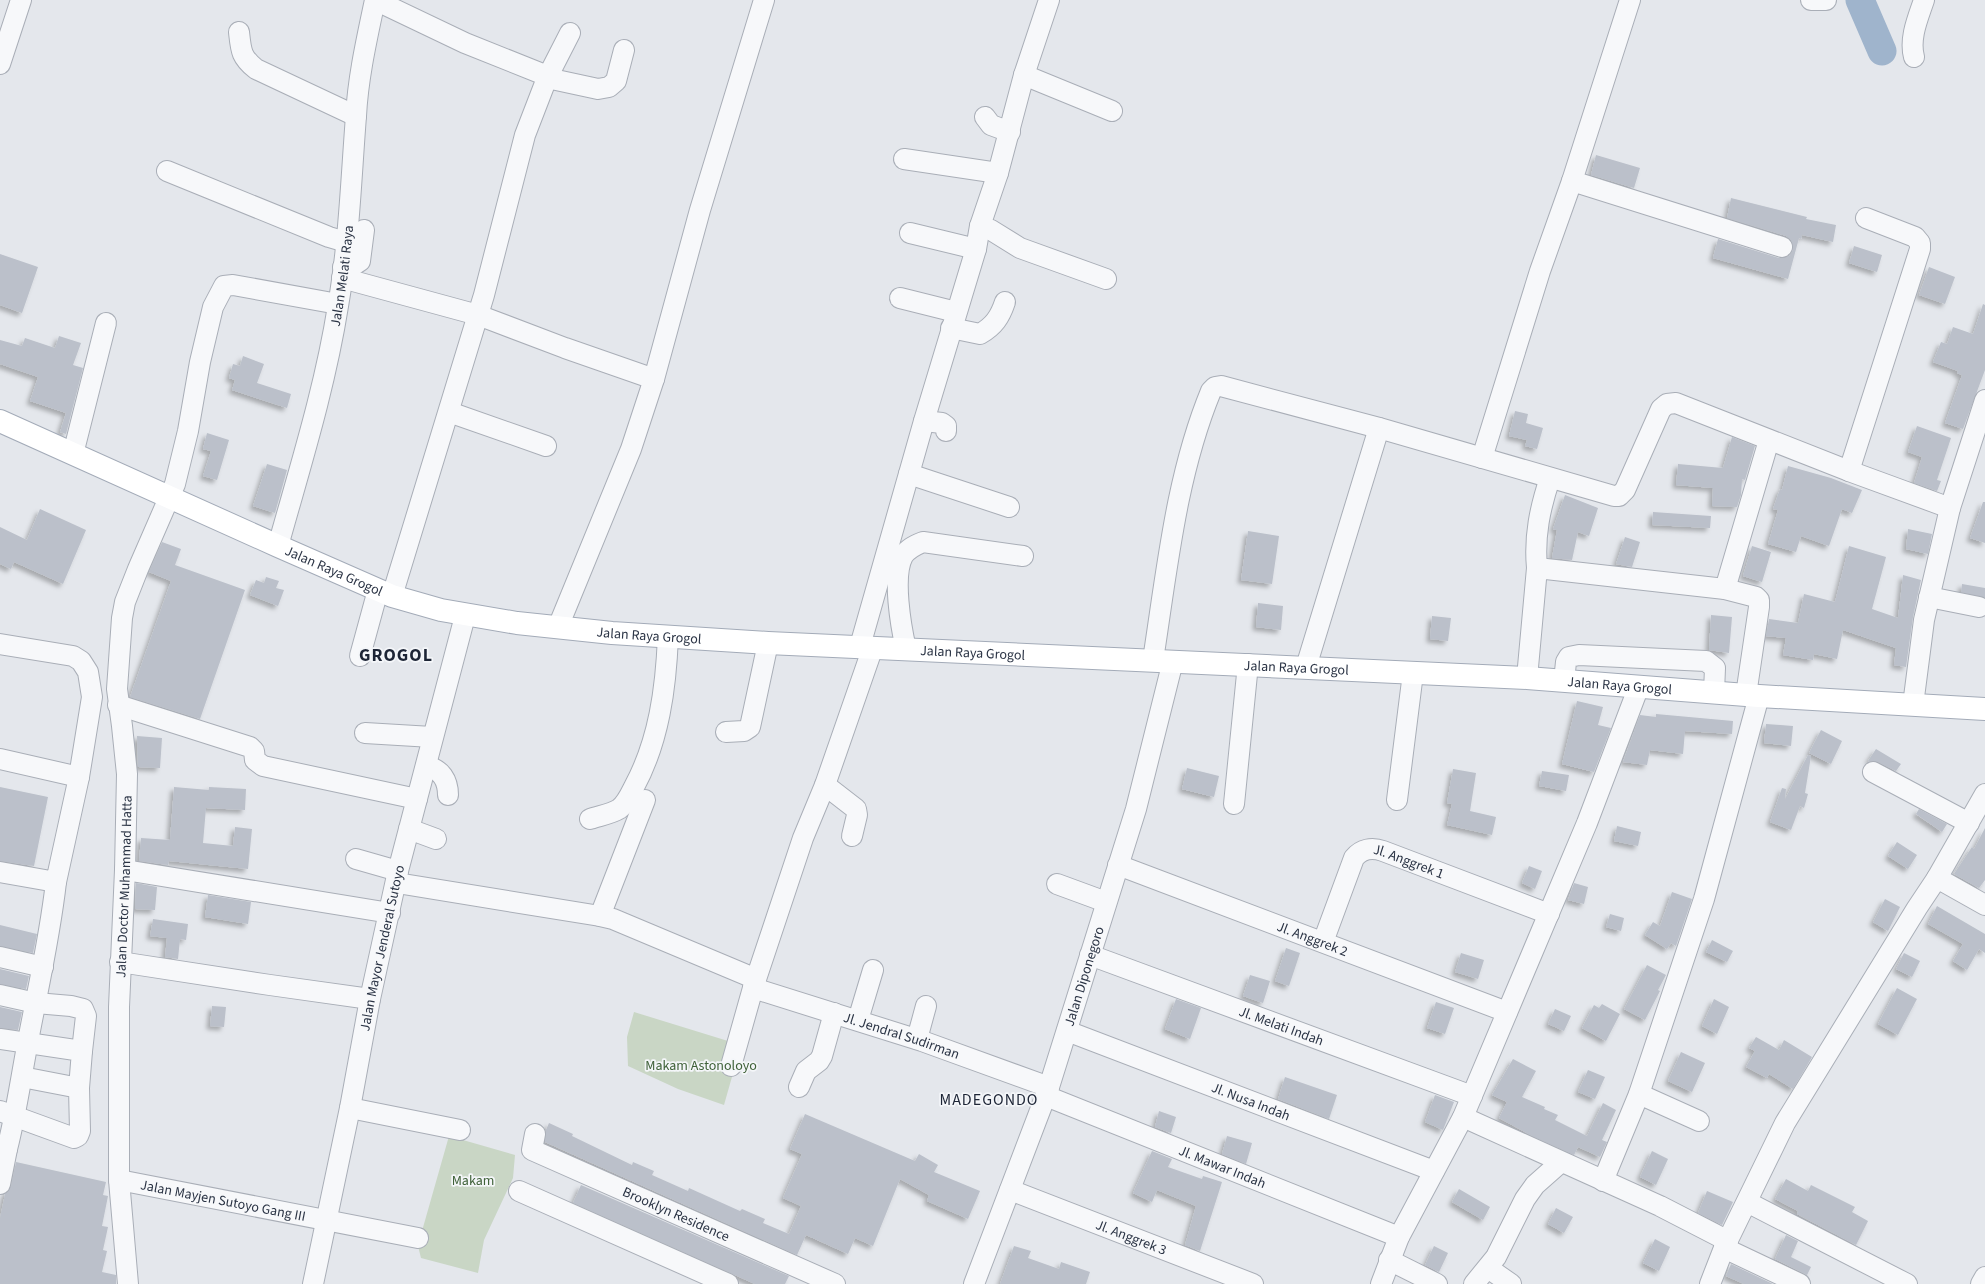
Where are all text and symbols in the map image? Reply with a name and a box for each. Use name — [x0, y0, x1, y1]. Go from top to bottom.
street label: Jalan Melati Raya — [326, 224, 359, 328]
street label: Jalan Raya Grogol — [282, 541, 386, 602]
street label: Jalan Raya Grogol — [596, 622, 702, 650]
street label: Jalan Raya Grogol — [920, 641, 1026, 666]
district label: GROGOL — [359, 643, 433, 668]
street label: Jalan Raya Grogol — [1243, 656, 1350, 681]
street label: Jalan Raya Grogol — [1567, 672, 1673, 700]
street label: Jalan Doctor Muhammad Hatta — [111, 795, 138, 978]
street label: Jl. Anggrek 1 — [1372, 840, 1447, 884]
street label: Jalan Mayor Jenderal Sutoyo — [355, 863, 410, 1033]
street label: Jl. Anggrek 2 — [1274, 917, 1351, 962]
street label: Jalan Diponegoro — [1060, 924, 1110, 1029]
street label: Jl. Melati Indah — [1236, 1002, 1326, 1051]
street label: Jl. Jendral Sudirman — [841, 1008, 962, 1065]
park label: Makam Astonoloyo — [645, 1056, 757, 1076]
street label: Jl. Nusa Indah — [1208, 1078, 1293, 1126]
district label: MADEGONDO — [940, 1089, 1038, 1111]
street label: Jl. Mawar Indah — [1175, 1141, 1269, 1194]
park label: Makam — [452, 1171, 494, 1191]
street label: Jalan Mayjen Sutoyo Gang III — [139, 1175, 307, 1227]
street label: Brooklyn Residence — [619, 1182, 733, 1247]
street label: Jl. Anggrek 3 — [1093, 1215, 1169, 1261]

